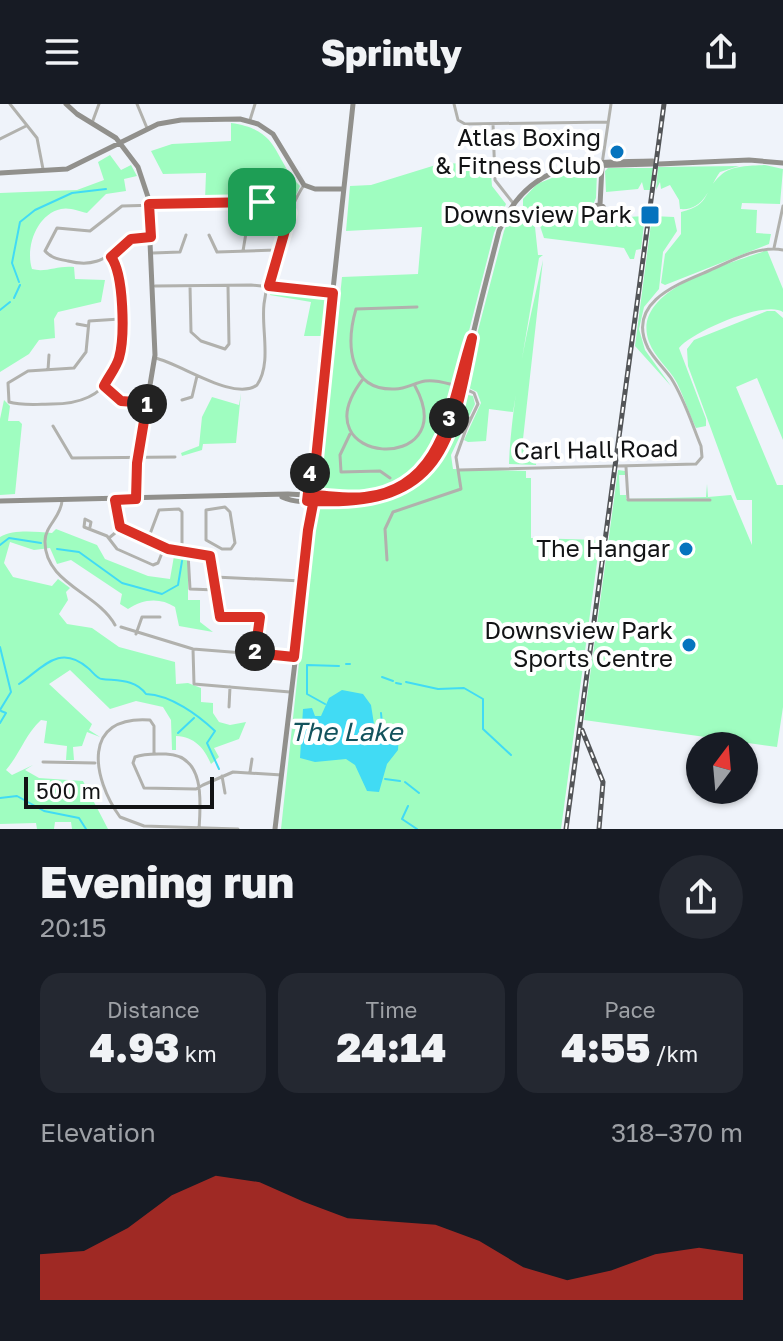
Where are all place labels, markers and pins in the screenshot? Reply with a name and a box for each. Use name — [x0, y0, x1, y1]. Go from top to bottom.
place label: Atlas Boxing & Fitness Club — [435, 122, 601, 179]
marker: Atlas Boxing & Fitness Club — [608, 143, 626, 161]
pin — [228, 168, 296, 236]
place label: Downsview Park — [443, 199, 632, 228]
marker: Downsview Park — [639, 204, 661, 226]
pin: 1 — [127, 384, 167, 424]
pin: 3 — [429, 398, 469, 438]
pin: 4 — [290, 453, 330, 493]
place label: The Hangar — [536, 533, 670, 562]
marker: The Hangar — [677, 540, 695, 558]
place label: Downsview Park Sports Centre — [484, 615, 673, 672]
pin: 2 — [235, 631, 275, 671]
marker: Downsview Park Sports Centre — [680, 636, 698, 654]

